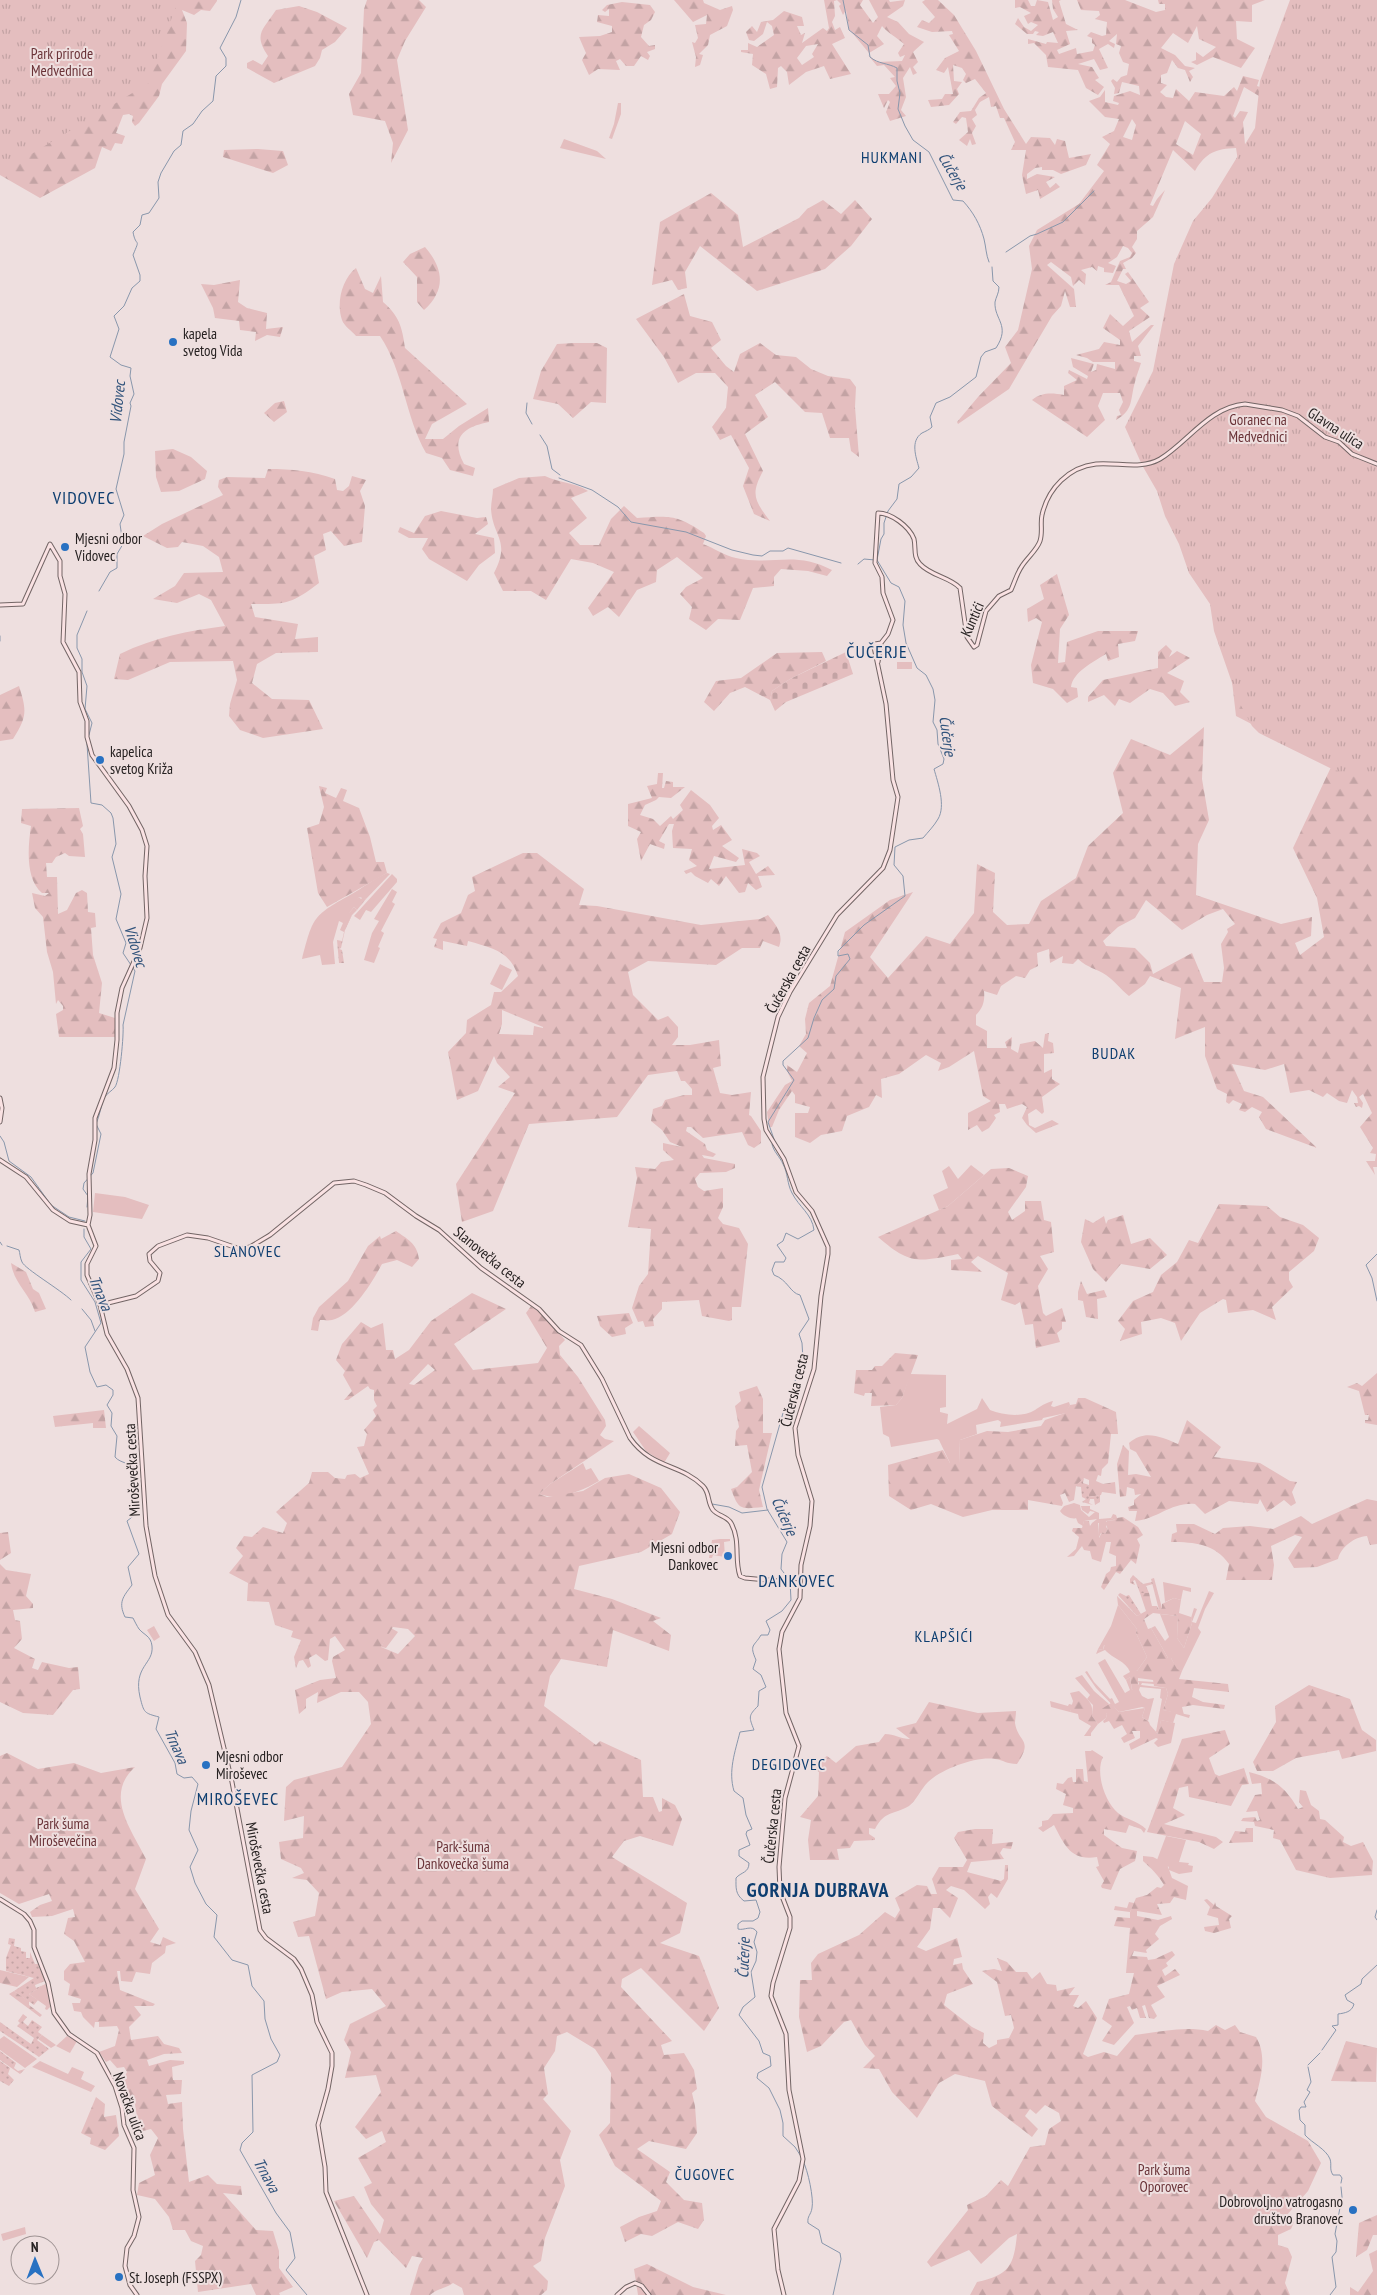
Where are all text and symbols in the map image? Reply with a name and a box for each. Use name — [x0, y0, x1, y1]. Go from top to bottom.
park label: Park prirode Medvednica — [31, 44, 93, 80]
district label: HUKMANI — [861, 147, 923, 167]
water label: Čučerje — [934, 148, 973, 195]
place label: kapela svetog Vida — [183, 324, 243, 360]
marker: kapela svetog Vida — [167, 336, 179, 348]
water label: Vidovec — [105, 377, 129, 424]
street label: Glavna ulica — [1304, 403, 1368, 453]
park label: Goranec na Medvednici — [1228, 410, 1288, 446]
district label: VIDOVEC — [52, 486, 115, 509]
place label: Mjesni odbor Vidovec — [74, 529, 143, 565]
marker: Mjesni odbor Vidovec — [59, 541, 71, 553]
street label: Kuntići — [956, 599, 988, 639]
district label: ČUČERJE — [846, 640, 908, 663]
water label: Čučerje — [935, 715, 961, 759]
place label: kapelica svetog Križa — [110, 742, 173, 778]
marker: kapelica svetog Križa — [94, 754, 106, 766]
water label: Vidovec — [120, 923, 153, 972]
street label: Čučerska cesta — [761, 942, 815, 1016]
district label: BUDAK — [1092, 1043, 1136, 1063]
street label: Slanovečka cesta — [450, 1222, 530, 1292]
district label: SLANOVEC — [214, 1241, 282, 1261]
water label: Trnava — [85, 1272, 118, 1315]
street label: Čučerska cesta — [776, 1351, 812, 1429]
street label: Miroševečka cesta — [120, 1423, 144, 1517]
water label: Čučerje — [768, 1493, 803, 1540]
place label: Mjesni odbor Dankovec — [651, 1538, 719, 1574]
marker: Mjesni odbor Dankovec — [722, 1550, 734, 1562]
district label: DANKOVEC — [758, 1569, 836, 1592]
district label: KLAPŠIĆI — [914, 1626, 974, 1646]
water label: Trnava — [160, 1725, 194, 1768]
place label: Mjesni odbor Miroševec — [216, 1747, 284, 1783]
district label: DEGIDOVEC — [752, 1754, 826, 1774]
marker: Mjesni odbor Miroševec — [200, 1759, 212, 1771]
district label: MIROŠEVEC — [197, 1787, 279, 1810]
street label: Čučerska cesta — [759, 1788, 785, 1864]
park label: Park šuma Miroševečina — [29, 1814, 97, 1850]
street label: Miroševečka cesta — [242, 1820, 278, 1916]
park label: Park-šuma Dankovečka šuma — [417, 1837, 509, 1873]
district label: GORNJA DUBRAVA — [746, 1877, 890, 1903]
water label: Čučerje — [732, 1936, 754, 1979]
street label: Novačka ulica — [109, 2069, 151, 2143]
water label: Trnava — [249, 2154, 285, 2197]
park label: Park šuma Oporovec — [1138, 2160, 1190, 2196]
district label: ČUGOVEC — [675, 2164, 735, 2184]
place label: Dobrovoljno vatrogasno društvo Branovec — [1219, 2192, 1344, 2228]
marker: Dobrovoljno vatrogasno društvo Branovec — [1347, 2204, 1359, 2216]
north arrow — [10, 2235, 60, 2285]
text: N — [31, 2238, 39, 2256]
place label: St. Joseph (FSSPX) — [129, 2268, 222, 2287]
marker: St. Joseph (FSSPX) — [113, 2271, 125, 2283]

